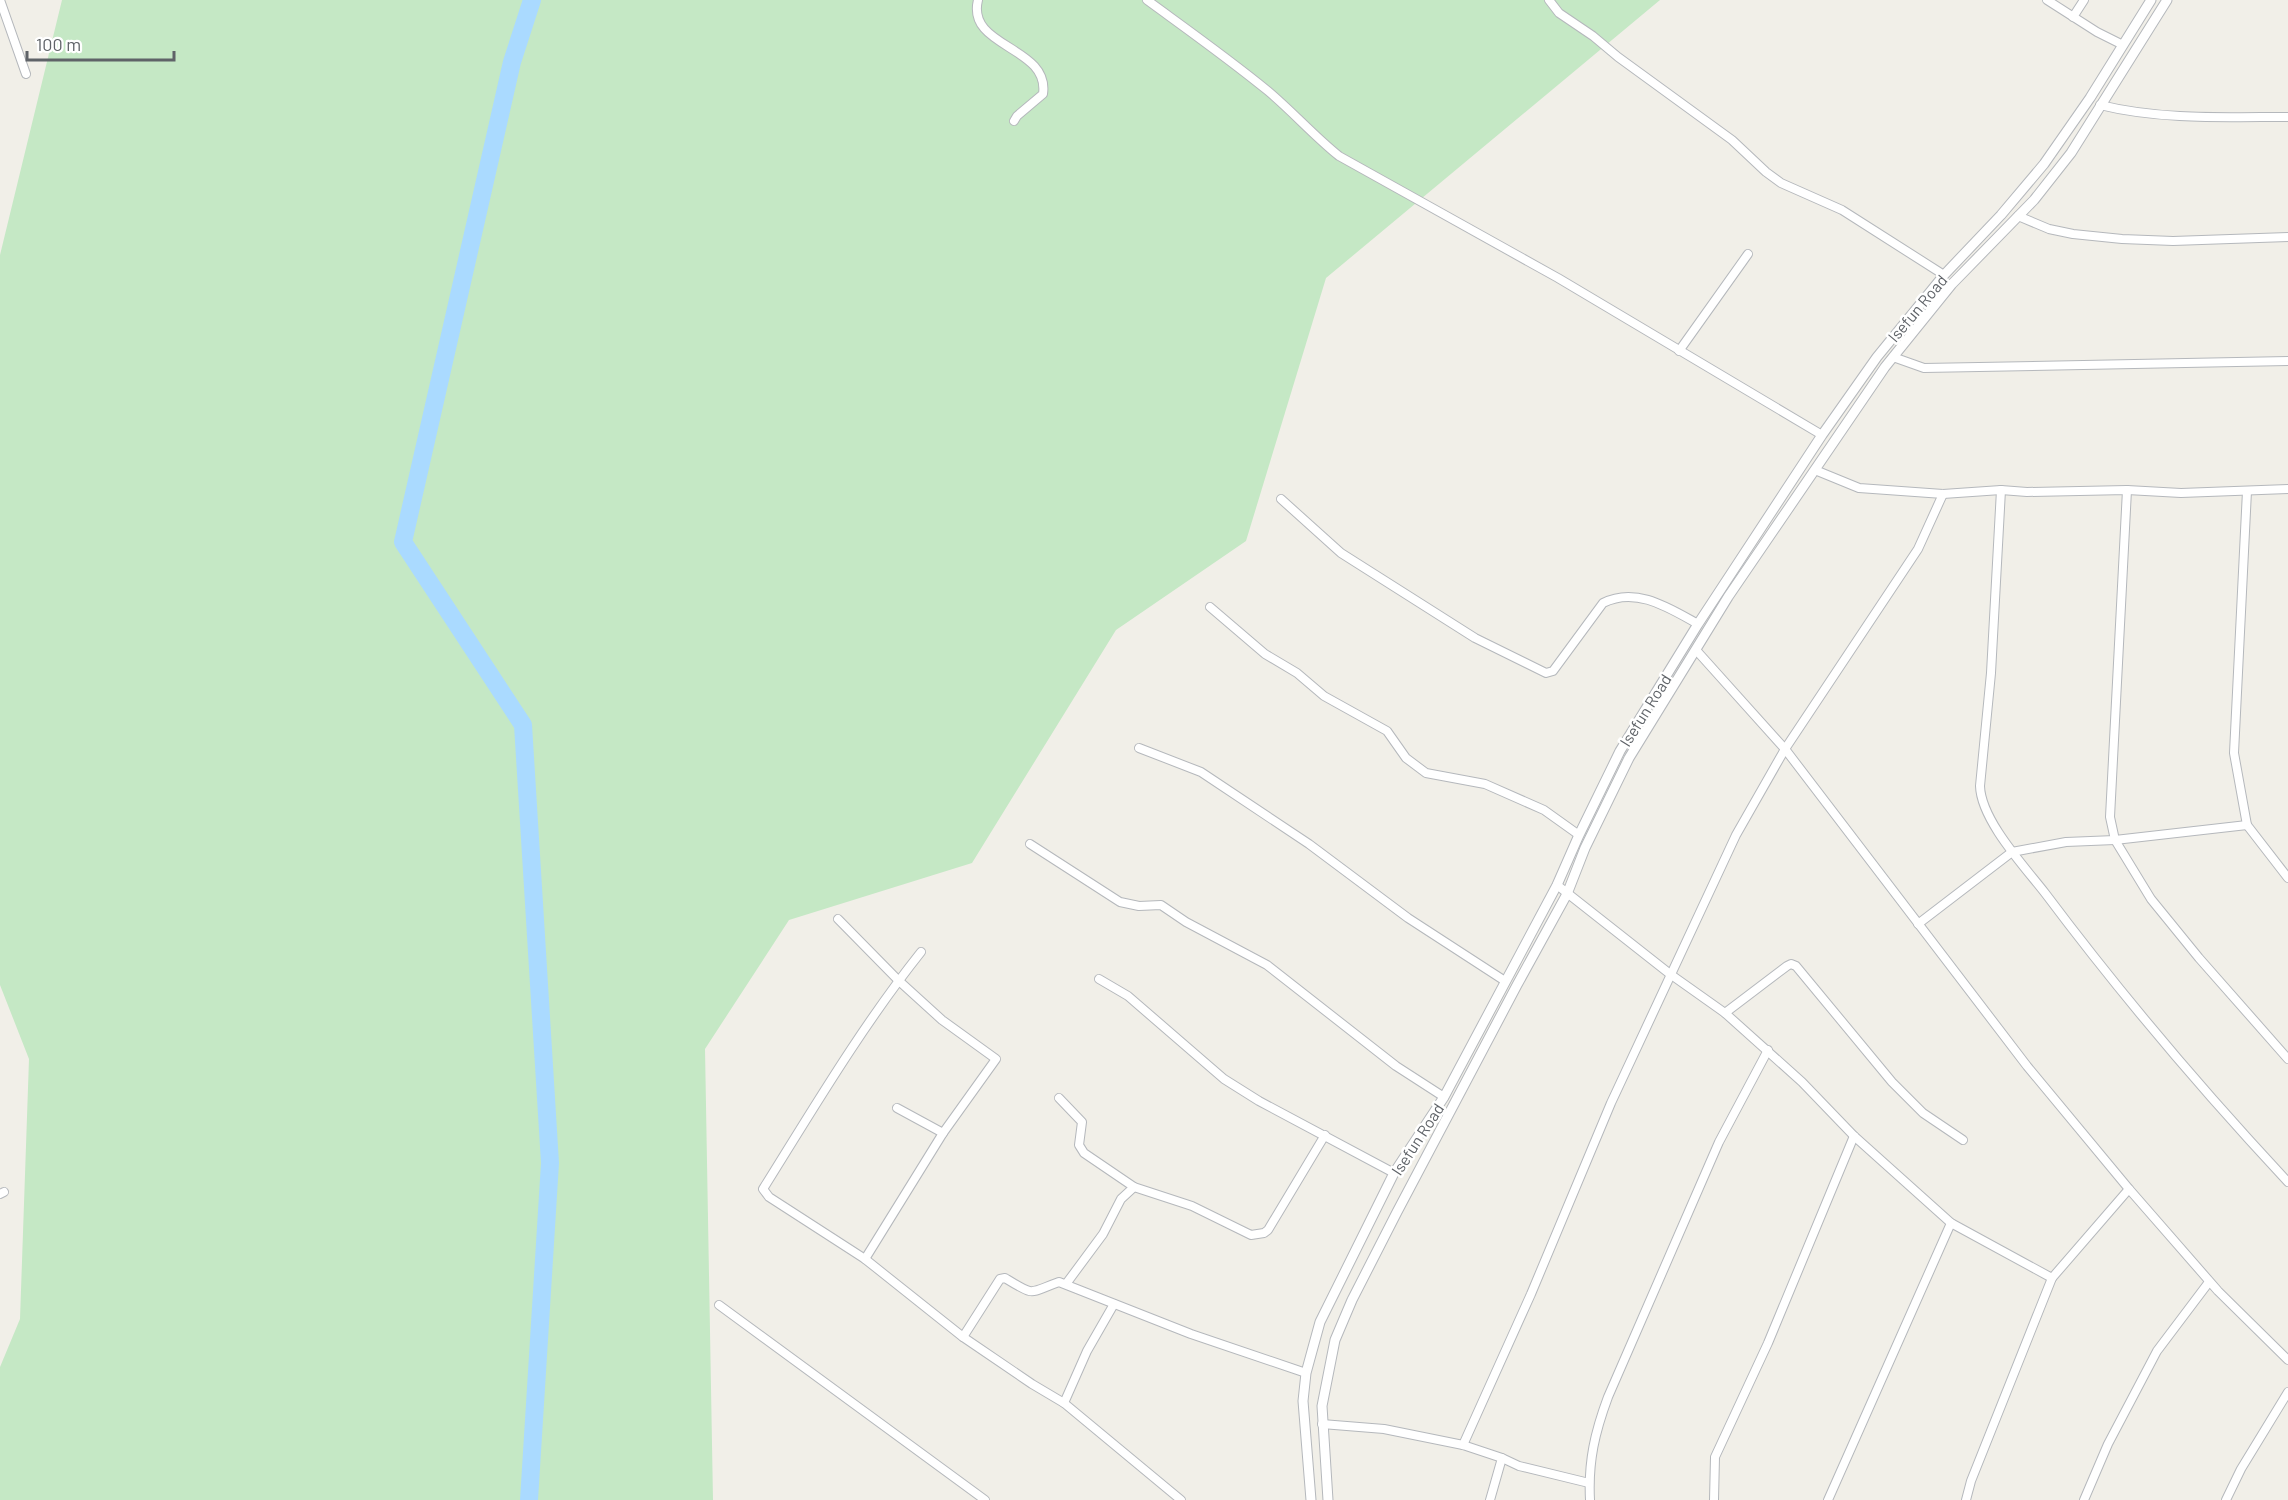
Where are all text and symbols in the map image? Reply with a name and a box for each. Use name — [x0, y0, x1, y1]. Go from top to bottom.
scale bar — [27, 24, 174, 62]
text: 100 m — [36, 33, 81, 55]
street label: Isefun Road — [1883, 271, 1951, 345]
street label: Isefun Road — [1615, 670, 1675, 750]
street label: Isefun Road — [1387, 1100, 1447, 1178]

